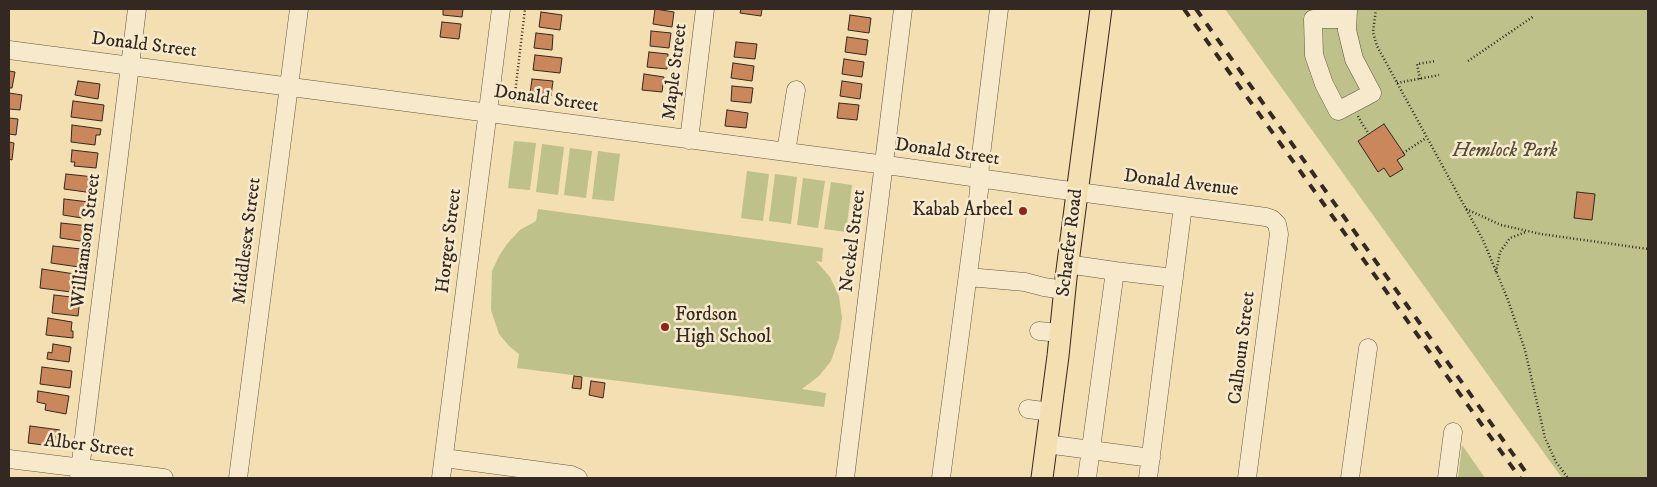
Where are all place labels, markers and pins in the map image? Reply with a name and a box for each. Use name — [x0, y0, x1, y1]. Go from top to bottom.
place label: Kabab Arbeel — [912, 200, 1013, 222]
marker: Kabab Arbeel — [1017, 205, 1029, 217]
place label: Fordson High School — [675, 305, 771, 349]
marker: Fordson High School — [659, 321, 671, 333]

